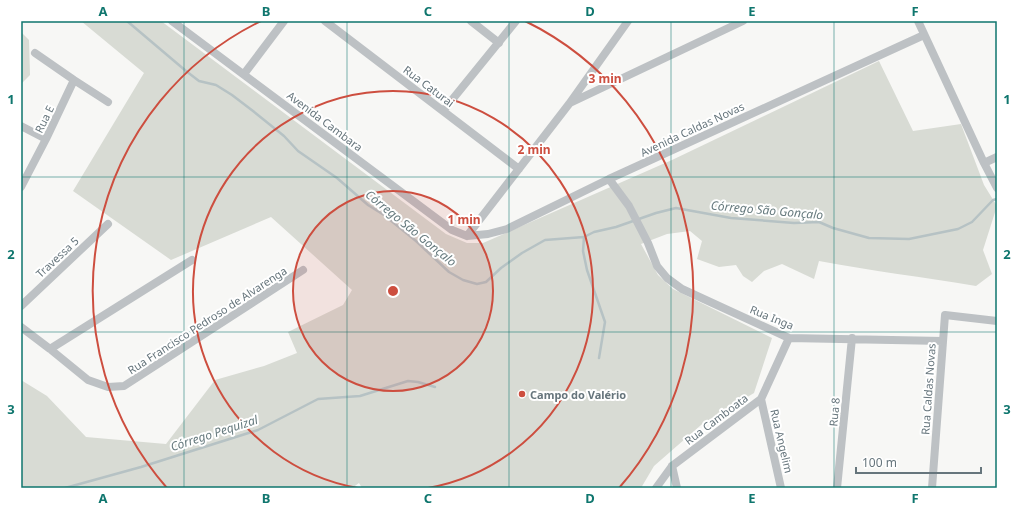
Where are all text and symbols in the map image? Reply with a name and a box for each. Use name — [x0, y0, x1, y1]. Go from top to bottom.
text: A — [99, 2, 108, 20]
text: B — [262, 2, 270, 20]
text: C — [424, 2, 432, 20]
text: D — [585, 2, 595, 20]
text: E — [748, 2, 756, 20]
text: F — [911, 2, 919, 20]
street label: Rua Caturai — [401, 62, 457, 110]
text: 3 min — [588, 70, 622, 87]
street label: Avenida Cambara — [284, 88, 366, 154]
text: 1 — [7, 90, 15, 108]
text: 1 — [1003, 90, 1011, 108]
street label: Avenida Caldas Novas — [638, 98, 746, 160]
street label: Rua E — [31, 103, 57, 135]
text: 2 min — [517, 141, 551, 158]
water label: Córrego São Gonçalo — [362, 186, 460, 270]
water label: Córrego São Gonçalo — [710, 197, 824, 223]
text: 1 min — [447, 211, 481, 228]
street label: Travessa 5 — [32, 233, 82, 281]
text: 2 — [7, 245, 15, 263]
text: 2 — [1003, 245, 1011, 263]
street label: Rua Francisco Pedroso de Alvarenga — [125, 263, 289, 377]
centre of rings — [386, 284, 400, 298]
street label: Rua Inga — [748, 301, 796, 333]
street label: Rua Caldas Novas — [917, 343, 939, 435]
place label: Campo do Valério — [530, 387, 626, 402]
marker: Campo do Valério — [517, 389, 527, 399]
street label: Rua Camboata — [681, 390, 751, 448]
street label: Rua 8 — [825, 397, 843, 427]
text: 3 — [7, 400, 15, 418]
text: 3 — [1003, 400, 1011, 418]
street label: Rua Angelim — [767, 407, 797, 475]
water label: Córrego Pequizal — [168, 411, 261, 455]
scale bar — [856, 449, 981, 475]
text: 100 m — [862, 454, 897, 471]
text: A — [99, 489, 108, 507]
text: B — [262, 489, 270, 507]
text: C — [424, 489, 432, 507]
text: D — [585, 489, 595, 507]
text: E — [748, 489, 756, 507]
text: F — [911, 489, 919, 507]

